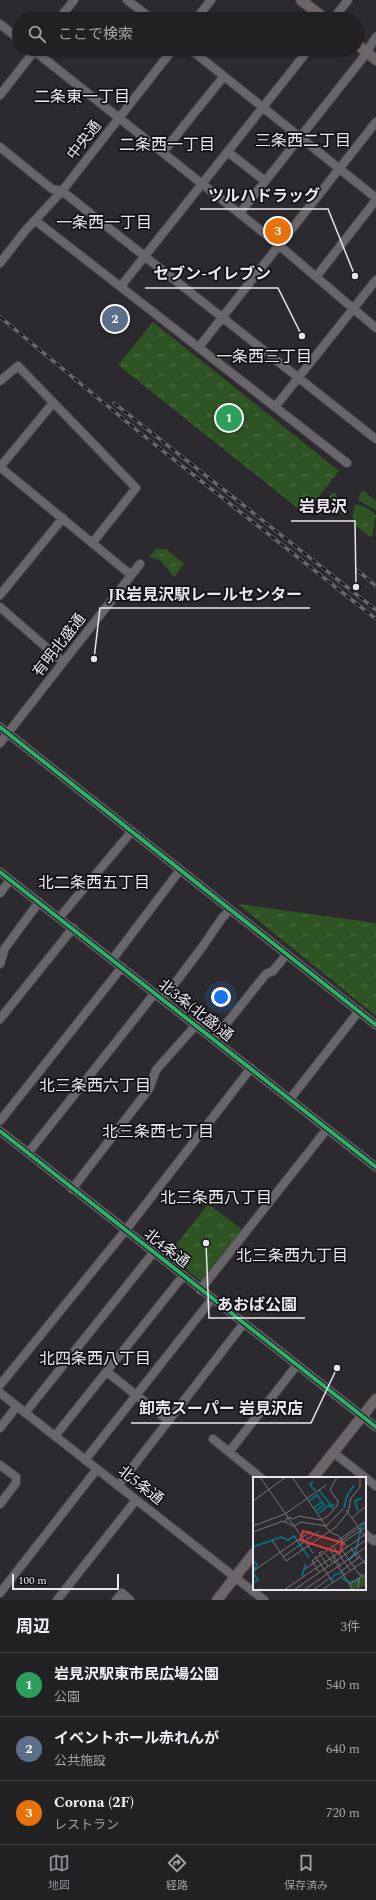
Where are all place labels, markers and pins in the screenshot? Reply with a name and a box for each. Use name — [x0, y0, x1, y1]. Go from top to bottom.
callout: ツルハドラッグ — [200, 181, 328, 209]
pin: 3 — [265, 216, 291, 246]
callout: セブン-イレブン — [145, 260, 278, 288]
pin: 2 — [102, 304, 128, 334]
pin: 1 — [216, 403, 242, 433]
callout: 岩見沢 — [291, 493, 355, 521]
callout: JR岩見沢駅レールセンター — [100, 580, 310, 608]
callout: あおば公園 — [209, 1290, 305, 1318]
callout: 卸売スーパー 岩見沢店 — [131, 1395, 311, 1423]

